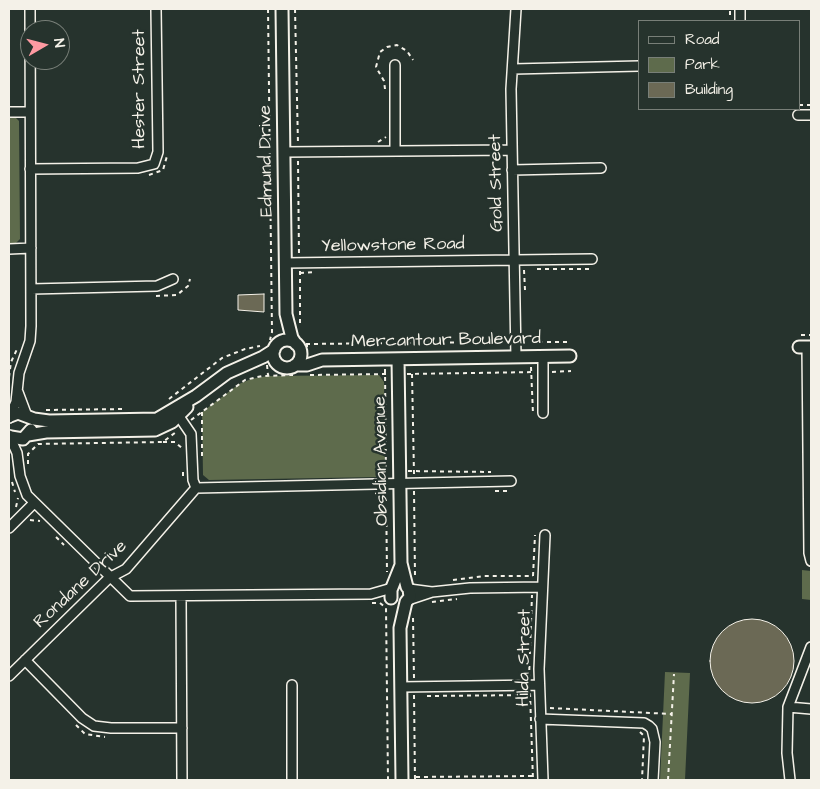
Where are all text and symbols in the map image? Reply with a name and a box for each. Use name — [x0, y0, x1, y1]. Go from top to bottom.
north arrow — [20, 20, 70, 70]
legend — [638, 20, 800, 110]
street label: Hester Street — [129, 29, 151, 149]
text: Road — [685, 29, 719, 50]
text: N — [48, 37, 69, 49]
text: Park — [685, 54, 720, 75]
text: Building — [685, 79, 733, 100]
street label: Edmund Drive — [255, 105, 279, 217]
street label: Gold Street — [485, 134, 509, 232]
street label: Yellowstone Road — [321, 234, 465, 258]
street label: Mercantour Boulevard — [351, 329, 541, 353]
street label: Obsidian Avenue — [370, 396, 394, 526]
street label: Rondane Drive — [30, 536, 132, 634]
street label: Hilda Street — [513, 609, 537, 707]

